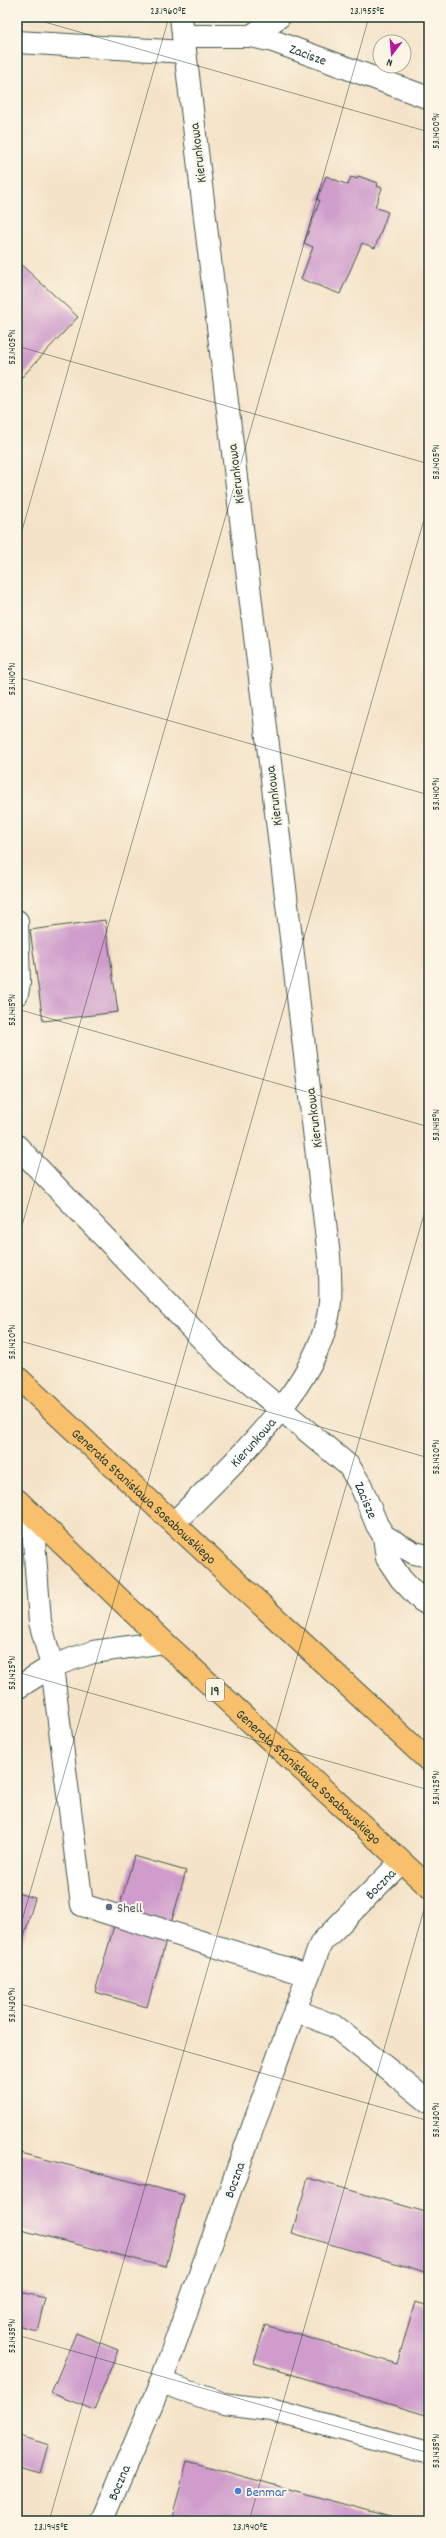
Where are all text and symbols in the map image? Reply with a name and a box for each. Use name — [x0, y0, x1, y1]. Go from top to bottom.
text: 23.1960°E — [150, 5, 186, 19]
text: 23.1955°E — [350, 5, 385, 19]
north arrow — [372, 34, 412, 74]
street label: Zacisze — [286, 40, 329, 72]
text: N — [384, 53, 395, 70]
text: 53.1400°N — [430, 113, 444, 149]
street label: Kierunkowa — [185, 121, 213, 184]
text: 53.1405°N — [6, 329, 20, 365]
street label: Kierunkowa — [223, 442, 251, 505]
text: 53.1405°N — [430, 444, 444, 480]
text: 53.1410°N — [6, 663, 20, 695]
street label: Kierunkowa — [261, 764, 289, 827]
text: 53.1410°N — [430, 778, 444, 810]
text: 53.1415°N — [6, 994, 20, 1026]
street label: Kierunkowa — [301, 1086, 329, 1149]
text: 53.1415°N — [430, 1109, 444, 1141]
text: 53.1420°N — [6, 1324, 20, 1360]
street label: Kierunkowa — [226, 1414, 282, 1473]
street label: Generała Stanisława Sosabowskiego — [66, 1424, 220, 1570]
text: 53.1420°N — [430, 1439, 444, 1475]
street label: Zacisze — [349, 1478, 381, 1522]
text: 53.1425°N — [6, 1656, 20, 1690]
road number: 19 — [206, 1679, 224, 1701]
street label: Generała Stanisława Sosabowskiego — [231, 1705, 385, 1850]
text: 53.1425°N — [430, 1771, 444, 1805]
street label: Boczna — [361, 1864, 402, 1905]
place label: Shell — [117, 1899, 143, 1919]
marker: Shell — [104, 1902, 114, 1912]
text: 53.1430°N — [6, 1987, 20, 2023]
text: 53.1430°N — [430, 2102, 444, 2138]
street label: Boczna — [220, 2159, 252, 2201]
text: 53.1435°N — [6, 2319, 20, 2353]
text: 53.1435°N — [430, 2434, 444, 2468]
street label: Boczna — [104, 2462, 137, 2504]
place label: Benmar — [246, 2483, 287, 2503]
marker: Benmar — [233, 2486, 243, 2496]
text: 23.1945°E — [34, 2521, 68, 2535]
text: 23.1940°E — [233, 2521, 268, 2535]

